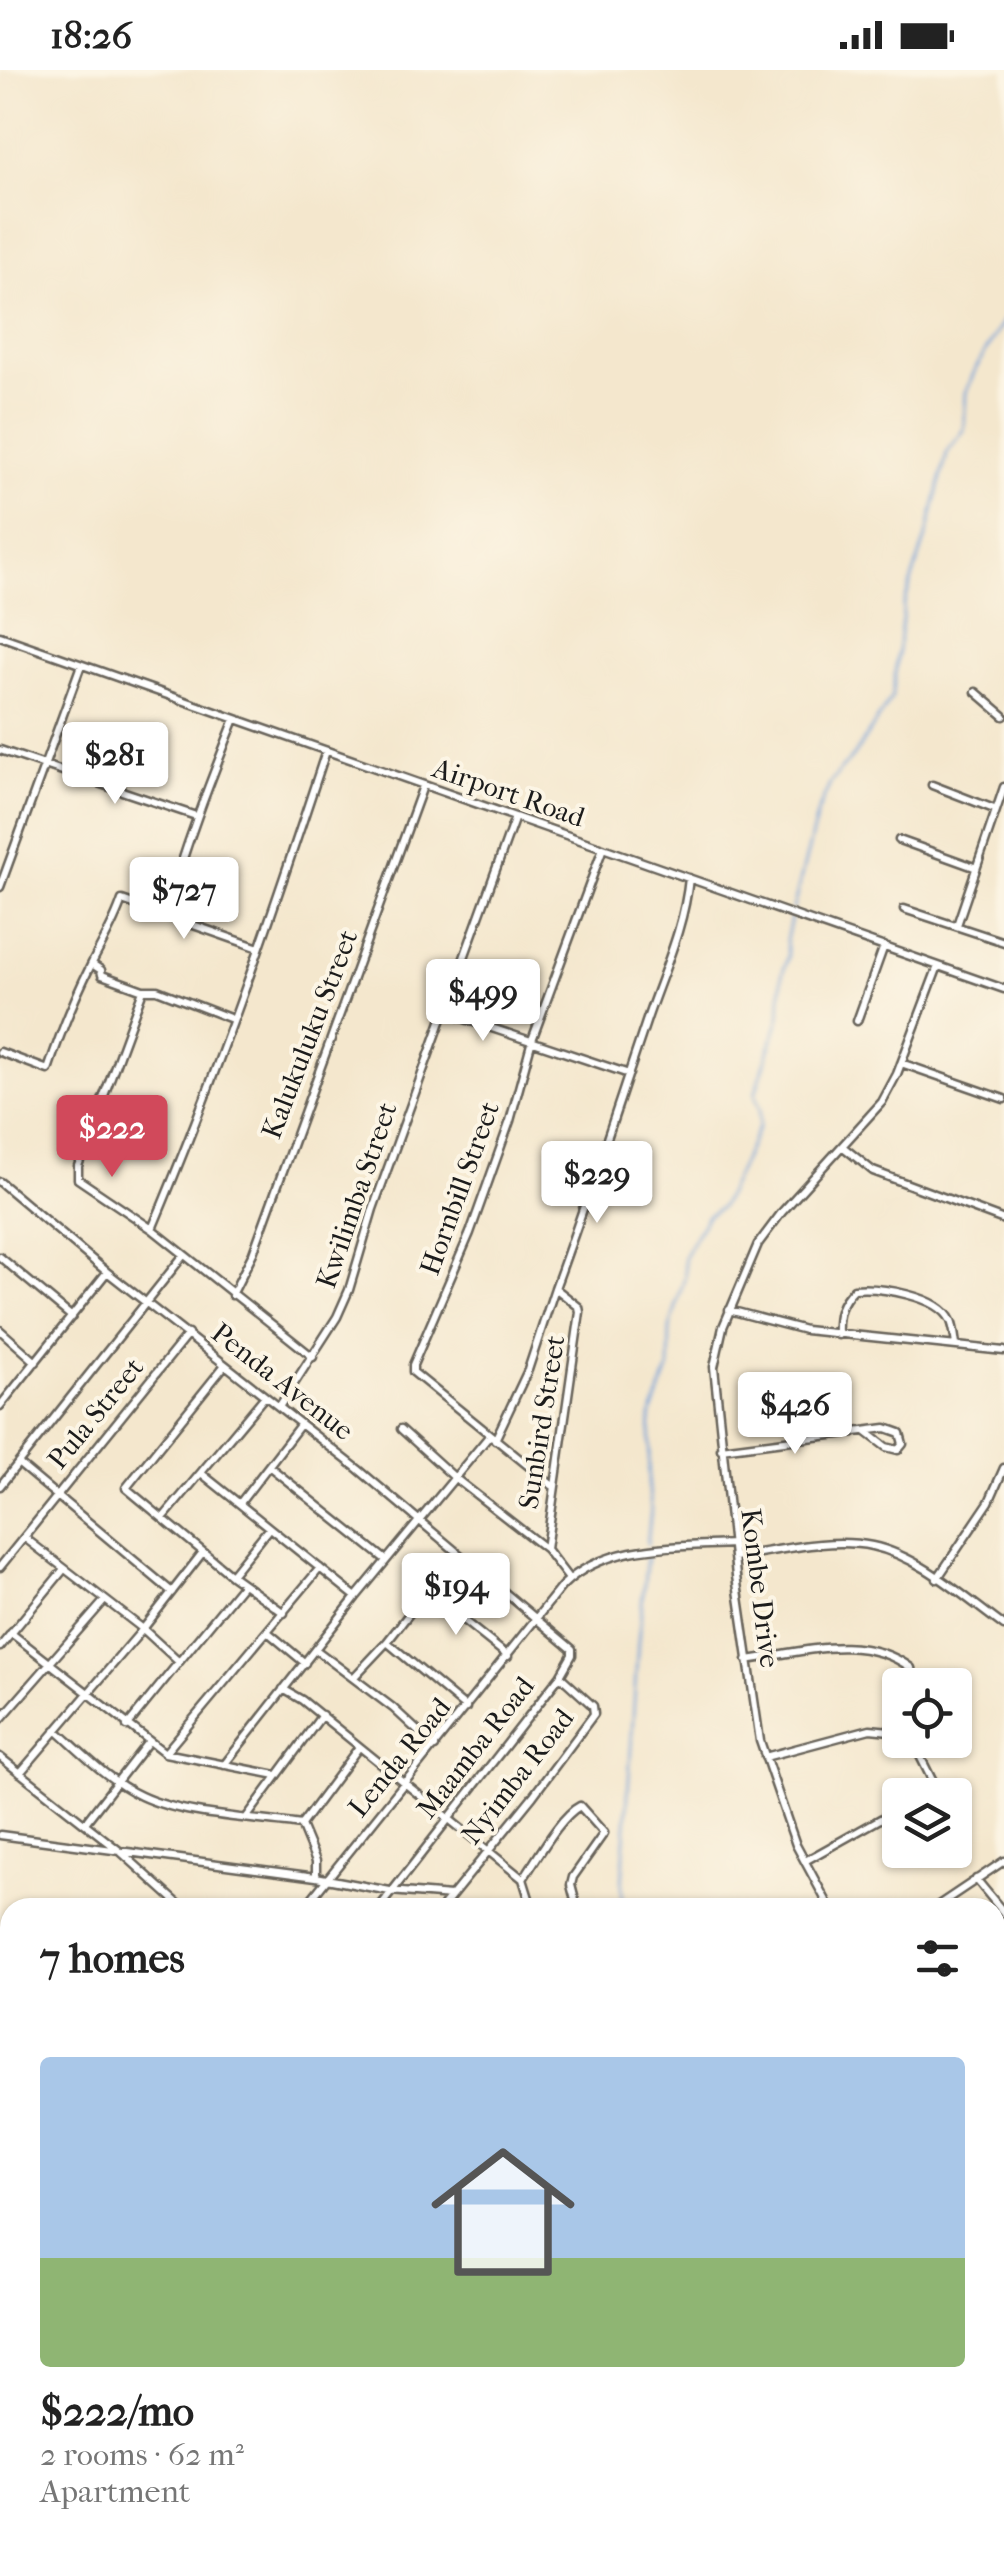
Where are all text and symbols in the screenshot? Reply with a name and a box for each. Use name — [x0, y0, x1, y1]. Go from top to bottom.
text: 18:26 — [50, 13, 132, 58]
pin: $281 — [56, 722, 174, 807]
text: $281 — [84, 736, 146, 773]
street label: Airport Road — [428, 751, 590, 834]
pin: $727 — [125, 857, 243, 942]
text: $727 — [152, 871, 216, 908]
street label: Kalukuluku Street — [254, 925, 364, 1143]
pin: $499 — [424, 959, 542, 1044]
text: $499 — [448, 973, 518, 1010]
pin: $222 — [53, 1095, 171, 1180]
street label: Hornbill Street — [413, 1097, 506, 1279]
street label: Kwilimba Street — [309, 1098, 404, 1292]
text: $222 — [79, 1109, 145, 1146]
pin: $229 — [538, 1141, 656, 1226]
text: $229 — [563, 1155, 631, 1192]
street label: Penda Avenue — [205, 1316, 360, 1447]
street label: Sunbird Street — [511, 1333, 572, 1511]
street label: Pula Street — [41, 1351, 150, 1476]
pin: $426 — [736, 1372, 854, 1457]
text: $426 — [760, 1386, 830, 1423]
street label: Kombe Drive — [734, 1507, 787, 1670]
pin: $194 — [397, 1553, 515, 1638]
text: $194 — [424, 1567, 488, 1604]
map controls — [882, 1668, 972, 1868]
button: locate — [882, 1668, 972, 1758]
street label: Maamba Road — [410, 1669, 541, 1825]
street label: Lenda Road — [341, 1691, 458, 1823]
street label: Nyimba Road — [454, 1701, 581, 1851]
button: layers — [882, 1778, 972, 1868]
icon: filters — [910, 1931, 965, 1986]
text: 7 homes — [40, 1934, 185, 1983]
icon: home — [413, 2122, 593, 2302]
text: $222/mo — [40, 2387, 194, 2436]
text: 2 rooms · 62 m² — [40, 2436, 244, 2473]
text: Apartment — [40, 2473, 190, 2510]

